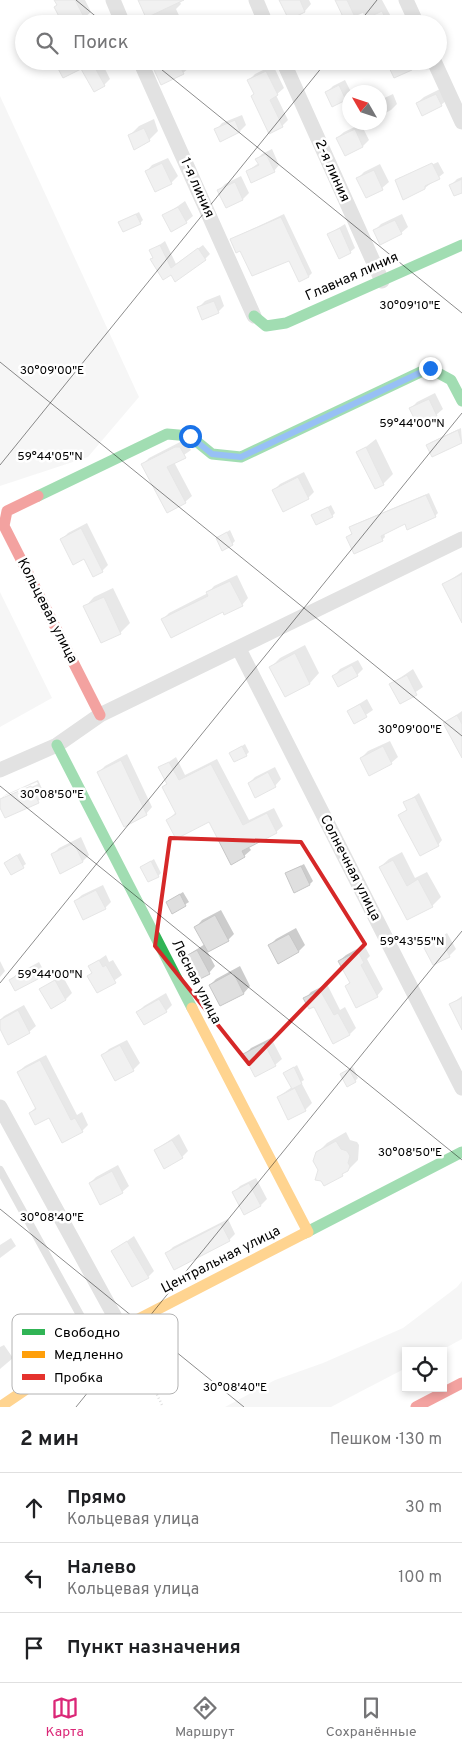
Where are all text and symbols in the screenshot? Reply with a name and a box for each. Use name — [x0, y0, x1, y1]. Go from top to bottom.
search box — [15, 15, 447, 70]
icon: search — [33, 29, 61, 57]
text: Поиск — [73, 31, 129, 55]
north arrow — [342, 85, 387, 130]
street label: 2-я линия — [311, 137, 353, 205]
street label: 1-я линия — [176, 155, 218, 221]
street label: Главная линия — [303, 249, 401, 305]
text: 30°09'10"E — [379, 298, 441, 314]
route end — [419, 357, 442, 380]
text: 30°09'00"E — [20, 363, 84, 379]
text: 59°44'00"N — [379, 416, 445, 432]
route start — [179, 425, 202, 448]
text: 59°44'05"N — [17, 449, 83, 465]
street label: Кольцевая улица — [13, 556, 81, 666]
text: 30°09'00"E — [378, 722, 442, 738]
text: 30°08'50"E — [20, 787, 84, 803]
street label: Солнечная улица — [316, 812, 384, 924]
text: 59°43'55"N — [380, 934, 444, 950]
street label: Лесная улица — [167, 937, 225, 1027]
text: 59°44'00"N — [17, 967, 83, 983]
text: 30°08'50"E — [378, 1145, 442, 1161]
text: 30°08'40"E — [20, 1210, 84, 1226]
street label: Центральная улица — [159, 1223, 283, 1297]
legend — [12, 1314, 178, 1394]
text: Свободно — [54, 1325, 120, 1342]
text: Медленно — [54, 1347, 123, 1364]
map controls — [402, 1347, 447, 1392]
button: locate — [402, 1347, 447, 1392]
text: Пробка — [54, 1370, 103, 1387]
text: 30°08'40"E — [203, 1380, 267, 1396]
text: 2 мин — [20, 1426, 79, 1453]
text: Пешком · 130 m — [330, 1430, 442, 1450]
text: Прямо — [67, 1486, 126, 1510]
icon: ahead — [20, 1494, 48, 1522]
text: 30 m — [405, 1498, 442, 1518]
text: Кольцевая улица — [67, 1510, 199, 1530]
text: Налево — [67, 1556, 136, 1580]
icon: left — [20, 1564, 48, 1592]
text: 100 m — [398, 1568, 442, 1588]
text: Кольцевая улица — [67, 1580, 199, 1600]
icon: arrive — [20, 1634, 48, 1662]
text: Пункт назначения — [67, 1636, 241, 1660]
tab: Карта — [46, 1694, 84, 1741]
tab: Маршрут — [175, 1694, 235, 1741]
tab: Сохранённые — [326, 1694, 416, 1741]

